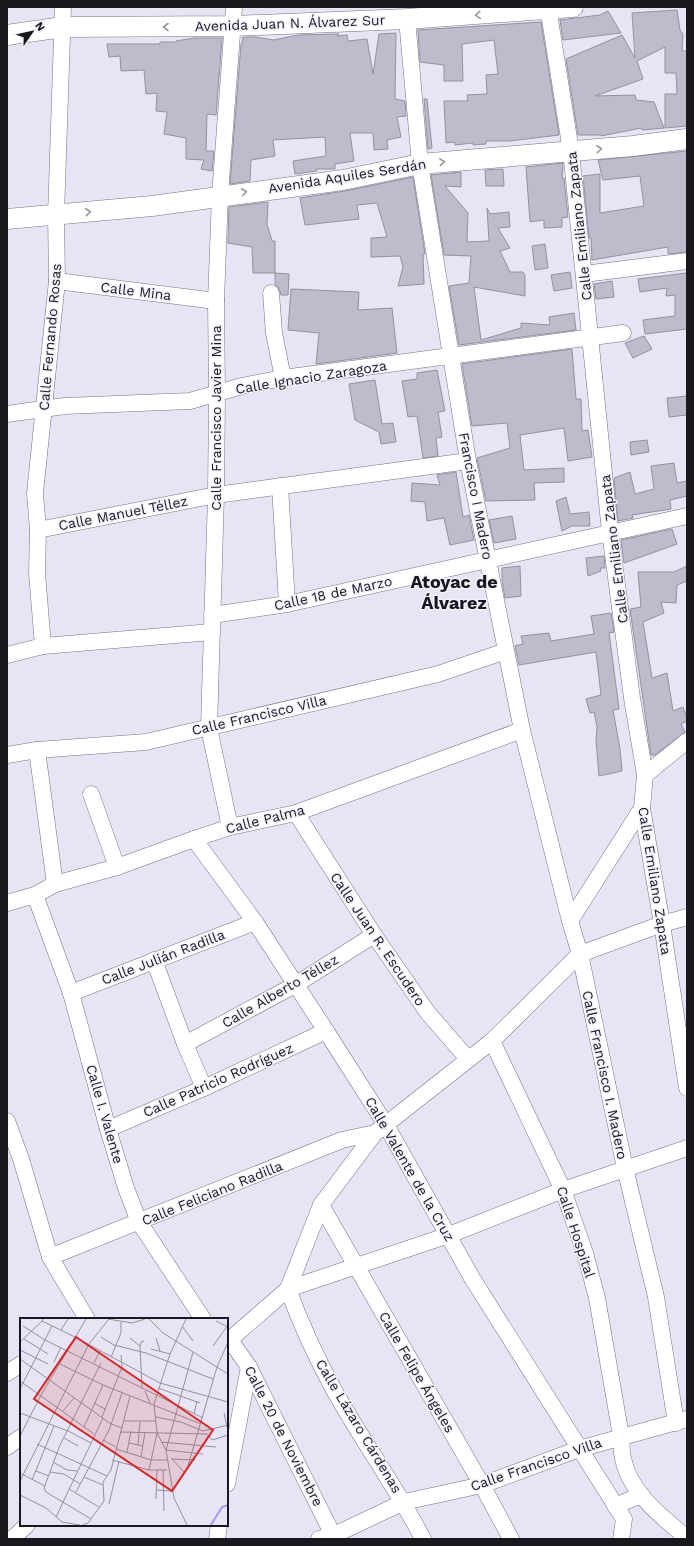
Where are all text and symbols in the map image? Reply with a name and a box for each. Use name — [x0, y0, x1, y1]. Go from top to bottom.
one-way arrow — [475, 10, 481, 19]
north arrow — [12, 12, 52, 52]
street label: Avenida Juan N. Álvarez Sur — [194, 12, 386, 34]
text: N — [32, 20, 48, 34]
one-way arrow — [163, 23, 169, 31]
one-way arrow — [596, 144, 602, 153]
street label: Calle Emiliano Zapata — [563, 151, 595, 301]
street label: Avenida Aquiles Serdán — [267, 156, 427, 196]
one-way arrow — [439, 158, 445, 167]
one-way arrow — [241, 188, 247, 197]
one-way arrow — [85, 208, 91, 217]
street label: Calle Fernando Rosas — [36, 263, 64, 411]
street label: Calle Mina — [100, 279, 172, 303]
street label: Calle Francisco Javier Mina — [208, 325, 224, 511]
street label: Calle Ignacio Zaragoza — [234, 357, 388, 397]
street label: Francisco I Madero — [456, 431, 496, 561]
street label: Calle Emiliano Zapata — [597, 474, 631, 624]
street label: Calle Manuel Téllez — [57, 493, 189, 533]
district label: Atoyac de Álvarez — [410, 571, 498, 613]
street label: Calle 18 de Marzo — [272, 573, 394, 613]
street label: Calle Francisco Villa — [190, 692, 328, 738]
street label: Calle Palma — [224, 801, 306, 837]
street label: Calle Emiliano Zapata — [635, 806, 675, 956]
street label: Calle Juan R. Escudero — [327, 869, 429, 1009]
street label: Calle Julián Radilla — [99, 926, 227, 988]
street label: Calle Alberto Téllez — [219, 951, 341, 1031]
street label: Calle Francisco I. Madero — [579, 989, 631, 1161]
street label: Calle Patricio Rodríguez — [141, 1040, 295, 1120]
street label: Calle I. Valente — [83, 1063, 127, 1165]
street label: Calle Valente de la Cruz — [362, 1094, 458, 1244]
street label: Calle Feliciano Radilla — [139, 1157, 285, 1229]
street label: Calle Hospital — [554, 1184, 599, 1281]
street label: Calle Felipe Ángeles — [376, 1309, 458, 1435]
inset map — [20, 1318, 228, 1526]
street label: Calle Lázaro Cárdenas — [313, 1356, 405, 1496]
street label: Calle 20 de Noviembre — [242, 1363, 326, 1509]
street label: Calle Francisco Villa — [468, 1434, 604, 1494]

